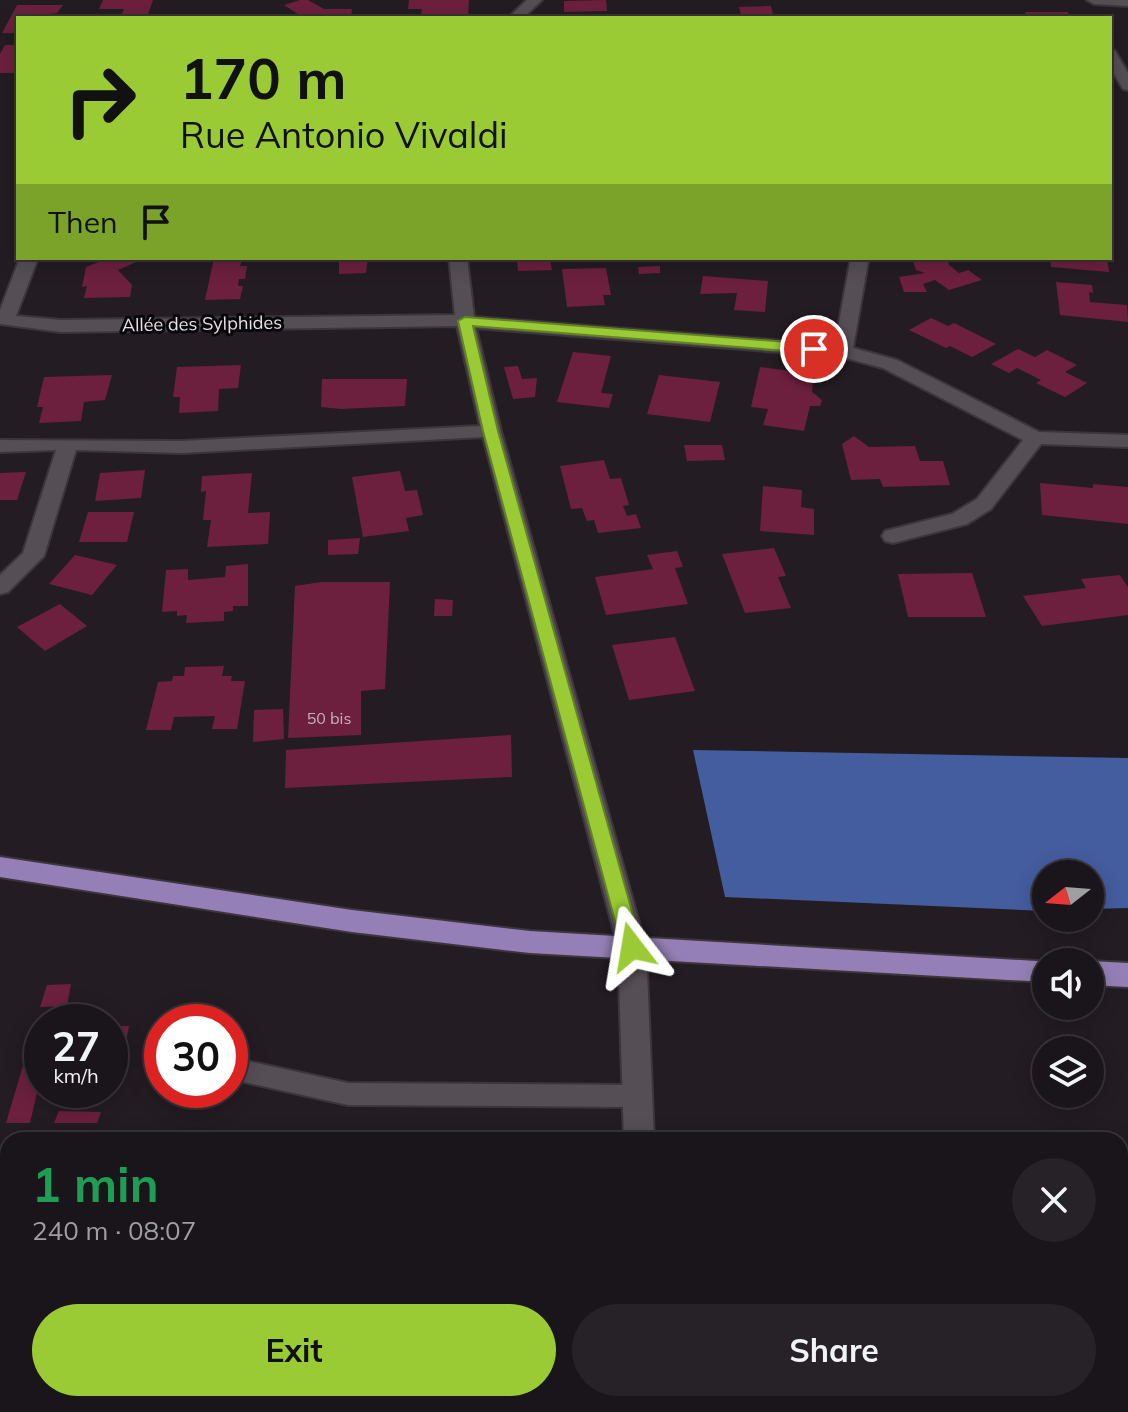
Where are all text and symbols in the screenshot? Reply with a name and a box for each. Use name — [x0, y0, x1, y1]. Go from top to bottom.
text: 170 m — [180, 43, 347, 113]
icon: right — [48, 48, 152, 152]
text: Rue Antonio Vivaldi — [180, 112, 508, 157]
icon: arrive — [134, 200, 178, 244]
text: Then — [48, 203, 118, 241]
street label: Allée des Sylphides — [122, 311, 282, 336]
pin — [780, 315, 848, 383]
icon: arrive — [792, 327, 836, 371]
house number: 50 bis — [307, 708, 351, 728]
north arrow — [1032, 860, 1104, 932]
map controls — [1032, 860, 1104, 1108]
position arrow — [590, 905, 674, 989]
button: sound — [1032, 948, 1104, 1020]
speed limit sign: 30 — [144, 1004, 248, 1108]
text: 27 — [52, 1021, 100, 1071]
button: layers — [1032, 1036, 1104, 1108]
text: km/h — [53, 1063, 99, 1088]
text: 1 min — [32, 1154, 159, 1214]
button: close — [1012, 1158, 1096, 1242]
text: 240 m · 08:07 — [32, 1214, 196, 1247]
button: Exit — [32, 1304, 556, 1396]
button: Share — [572, 1304, 1096, 1396]

